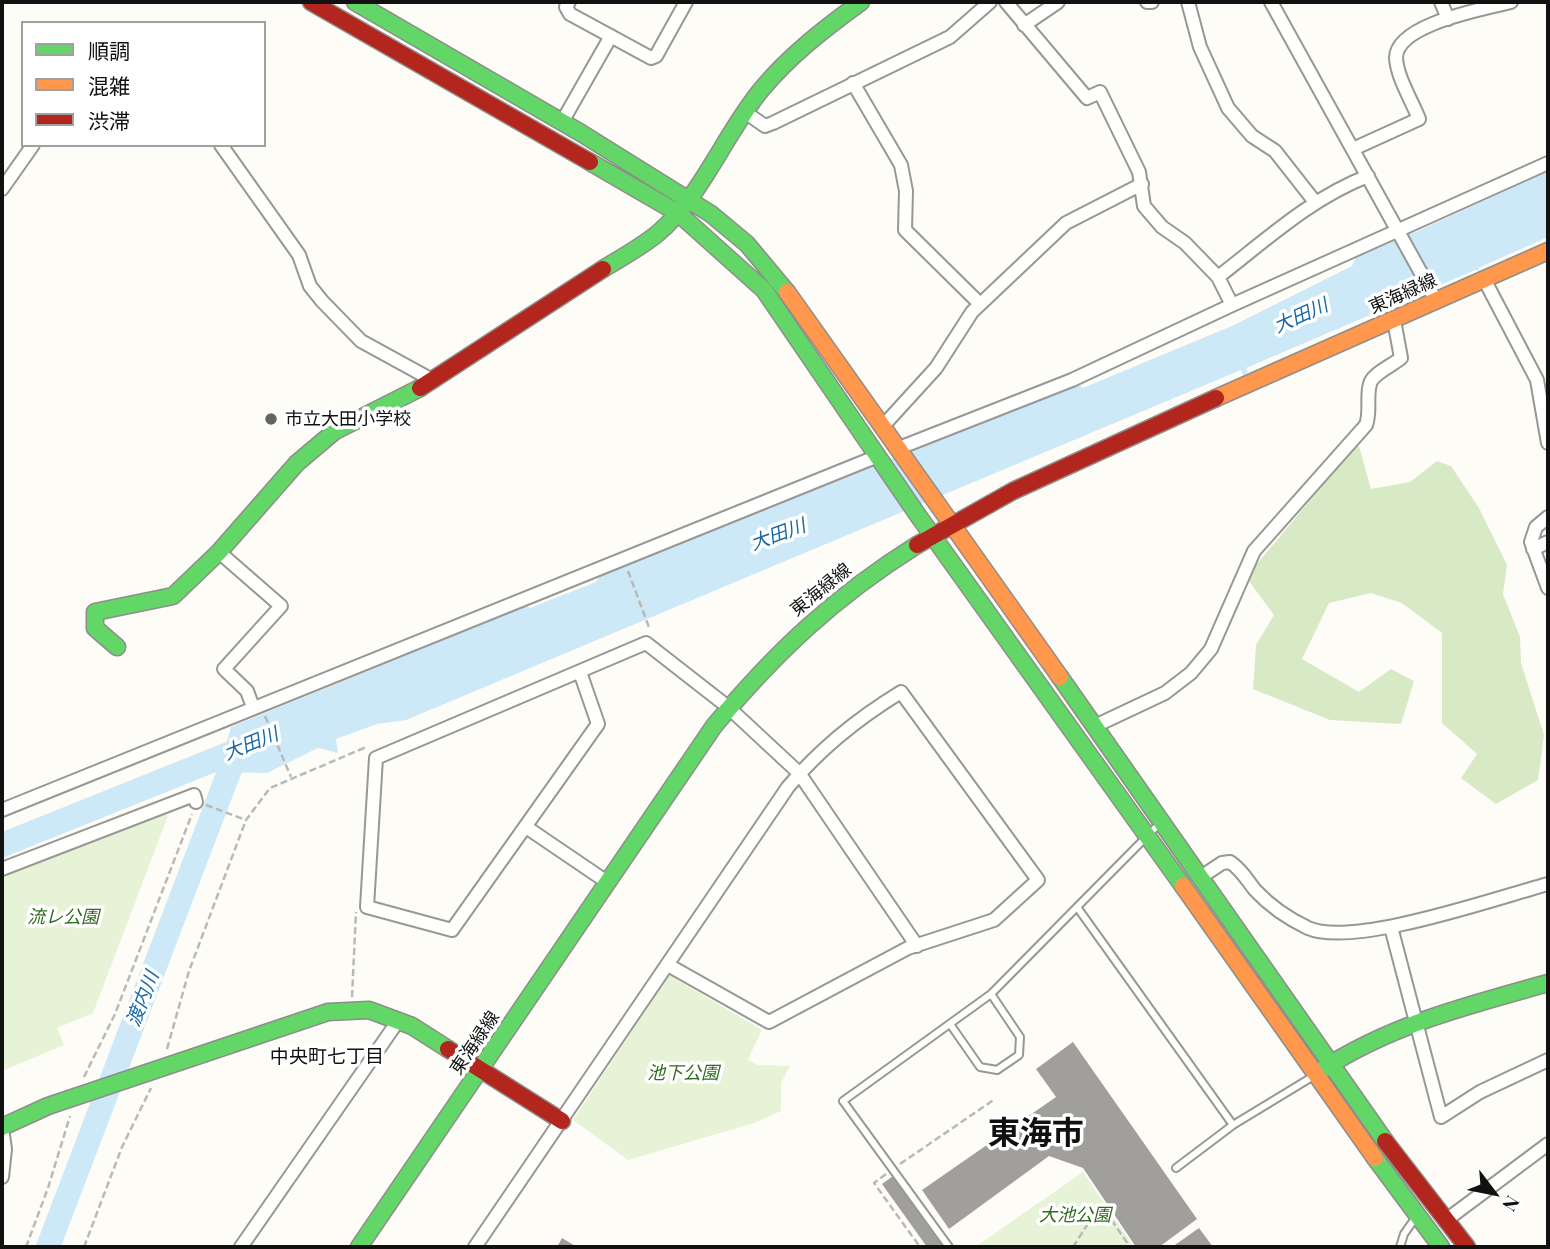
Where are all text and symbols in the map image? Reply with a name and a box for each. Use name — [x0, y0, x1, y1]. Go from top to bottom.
legend — [21, 21, 266, 147]
text: 順調 — [88, 36, 130, 64]
text: 混雑 — [88, 71, 130, 99]
text: 渋滞 — [88, 106, 130, 134]
street label: 東海緑線 — [1366, 269, 1440, 319]
water label: 大田川 — [1270, 294, 1332, 338]
place label: 市立大田小学校 — [285, 408, 411, 430]
marker: 市立大田小学校 — [263, 411, 279, 427]
water label: 大田川 — [747, 515, 809, 555]
street label: 東海緑線 — [786, 559, 856, 621]
water label: 大田川 — [220, 723, 282, 765]
park label: 流レ公園 — [27, 906, 99, 928]
water label: 渡内川 — [122, 968, 164, 1030]
street label: 東海緑線 — [446, 1007, 504, 1079]
district label: 中央町七丁目 — [270, 1046, 384, 1068]
park label: 池下公園 — [647, 1062, 719, 1084]
district label: 東海市 — [988, 1115, 1084, 1153]
north arrow — [1459, 1158, 1529, 1228]
text: N — [1497, 1191, 1526, 1217]
park label: 大池公園 — [1039, 1204, 1111, 1226]

